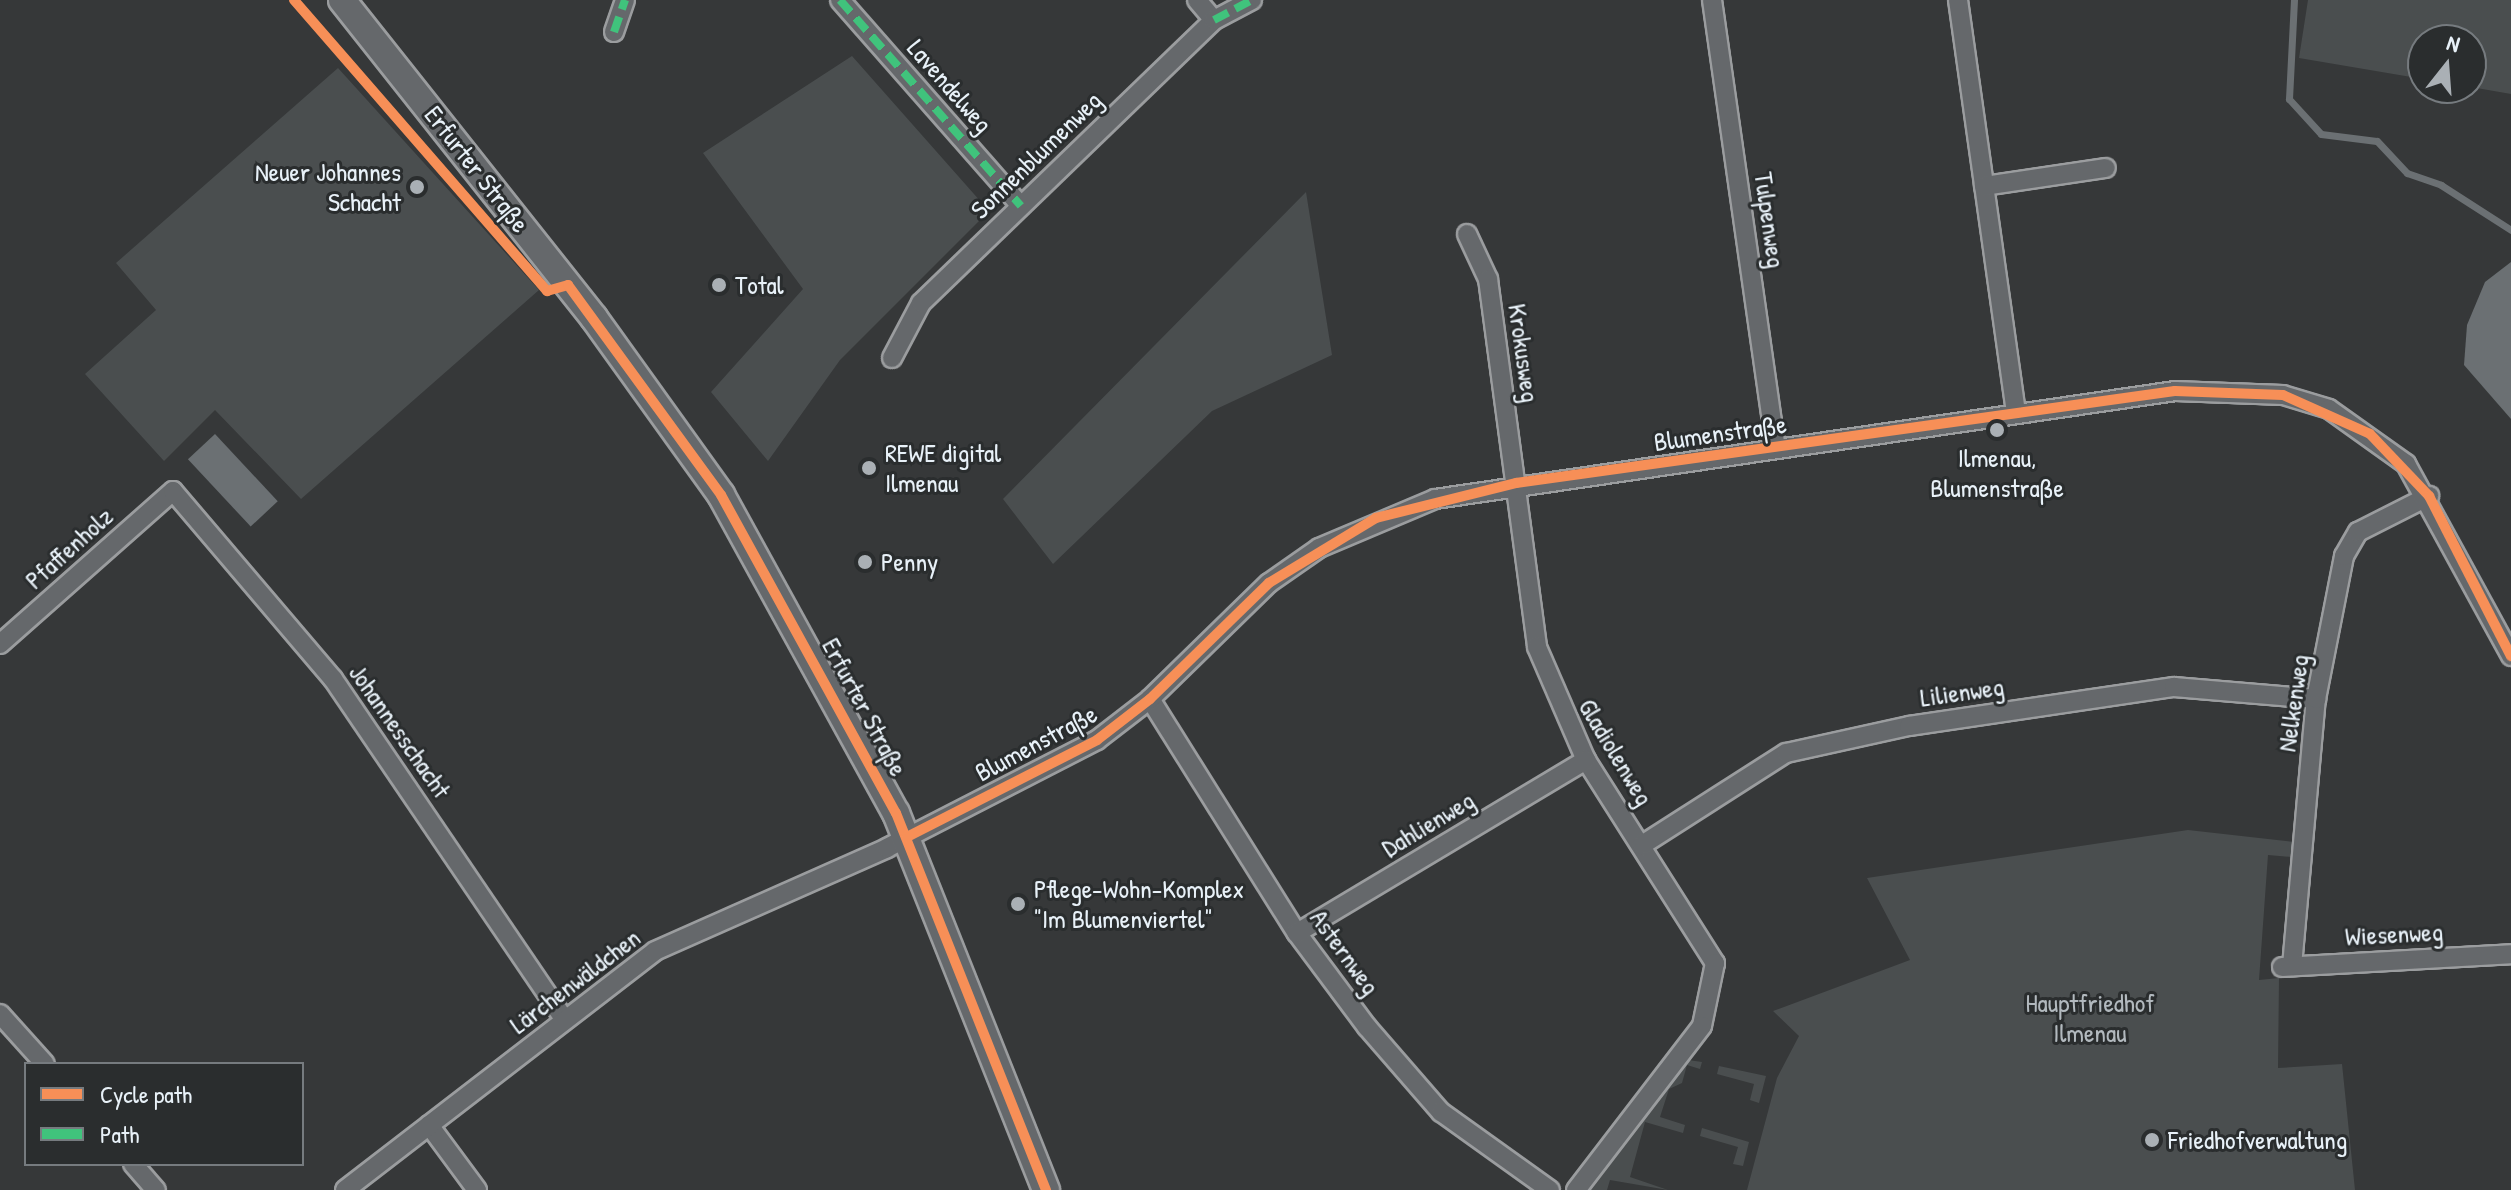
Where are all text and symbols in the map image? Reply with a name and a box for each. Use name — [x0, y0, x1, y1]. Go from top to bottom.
north arrow — [2407, 24, 2487, 104]
text: N — [2443, 27, 2463, 59]
street label: Lavendelweg — [901, 33, 999, 139]
street label: Sonnenblumenweg — [964, 85, 1108, 225]
street label: Erfurter Straße — [418, 100, 536, 238]
place label: Neuer Johannes Schacht — [255, 156, 401, 218]
street label: Tulpenweg — [1748, 170, 1792, 270]
marker: Neuer Johannes Schacht — [408, 178, 426, 196]
place label: Total — [735, 269, 784, 301]
marker: Total — [710, 276, 728, 294]
street label: Krokusweg — [1502, 302, 1546, 404]
street label: Blumenstraße — [1652, 408, 1788, 458]
marker: Ilmenau, Blumenstraße — [1988, 421, 2006, 439]
place label: REWE digital Ilmenau — [885, 437, 1001, 498]
place label: Ilmenau, Blumenstraße — [1930, 442, 2064, 504]
marker: REWE digital Ilmenau — [860, 459, 878, 477]
street label: Pfaffenholz — [19, 501, 119, 595]
place label: Penny — [881, 546, 938, 578]
marker: Penny — [856, 553, 874, 571]
street label: Erfurter Straße — [816, 633, 914, 781]
street label: Nelkenweg — [2271, 652, 2315, 754]
street label: Johannesschacht — [342, 658, 458, 804]
street label: Lilienweg — [1918, 671, 2006, 713]
street label: Gladiolenweg — [1572, 693, 1660, 811]
street label: Blumenstraße — [970, 698, 1102, 788]
street label: Dahlienweg — [1376, 784, 1480, 864]
place label: Pflege-Wohn-Komplex "Im Blumenviertel" — [1034, 873, 1244, 934]
marker: Pflege-Wohn-Komplex "Im Blumenviertel" — [1009, 895, 1027, 913]
street label: Asternweg — [1304, 903, 1386, 1001]
street label: Wiesenweg — [2344, 916, 2444, 952]
street label: Lärchenwäldchen — [504, 922, 646, 1040]
park label: Hauptfriedhof Ilmenau — [2025, 987, 2155, 1048]
legend — [24, 1062, 304, 1166]
text: Cycle path — [100, 1078, 192, 1110]
text: Path — [100, 1118, 139, 1150]
place label: Friedhofverwaltung — [2168, 1124, 2347, 1156]
marker: Friedhofverwaltung — [2143, 1131, 2161, 1149]

